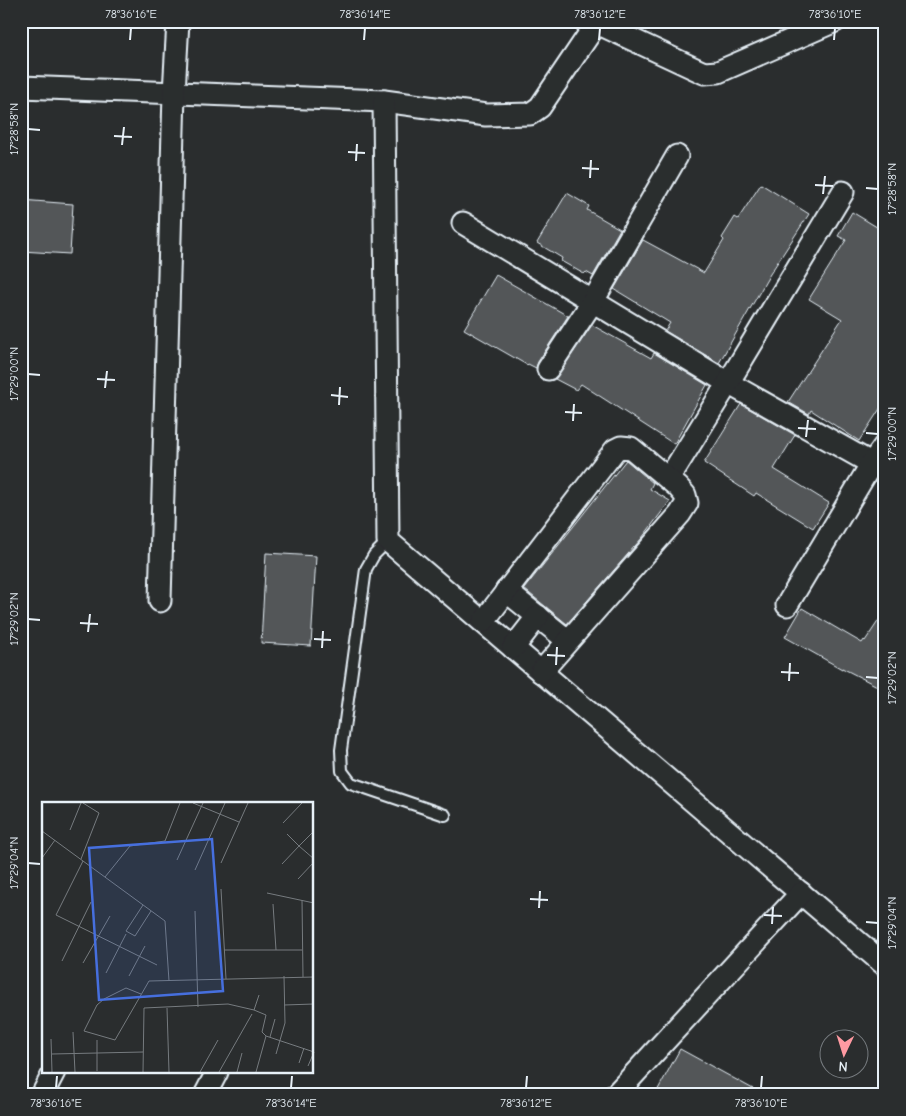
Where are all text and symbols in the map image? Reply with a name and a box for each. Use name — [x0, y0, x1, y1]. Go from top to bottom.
text: 78°36'16"E — [105, 7, 157, 21]
text: 78°36'14"E — [340, 7, 390, 21]
text: 78°36'12"E — [574, 7, 626, 21]
text: 78°36'10"E — [809, 7, 861, 21]
text: 17°28'58"N — [7, 103, 21, 155]
text: 17°28'58"N — [885, 163, 899, 215]
text: 17°29'00"N — [7, 347, 21, 401]
text: 17°29'00"N — [885, 407, 899, 461]
text: 17°29'02"N — [7, 592, 21, 646]
text: 17°29'02"N — [885, 651, 899, 705]
inset map — [42, 802, 314, 1074]
text: 17°29'04"N — [7, 837, 21, 889]
text: 17°29'04"N — [885, 897, 899, 949]
north arrow — [818, 1028, 868, 1078]
text: N — [838, 1058, 848, 1075]
text: 78°36'16"E — [30, 1096, 82, 1110]
text: 78°36'14"E — [266, 1096, 316, 1110]
text: 78°36'12"E — [500, 1096, 552, 1110]
text: 78°36'10"E — [735, 1096, 787, 1110]

